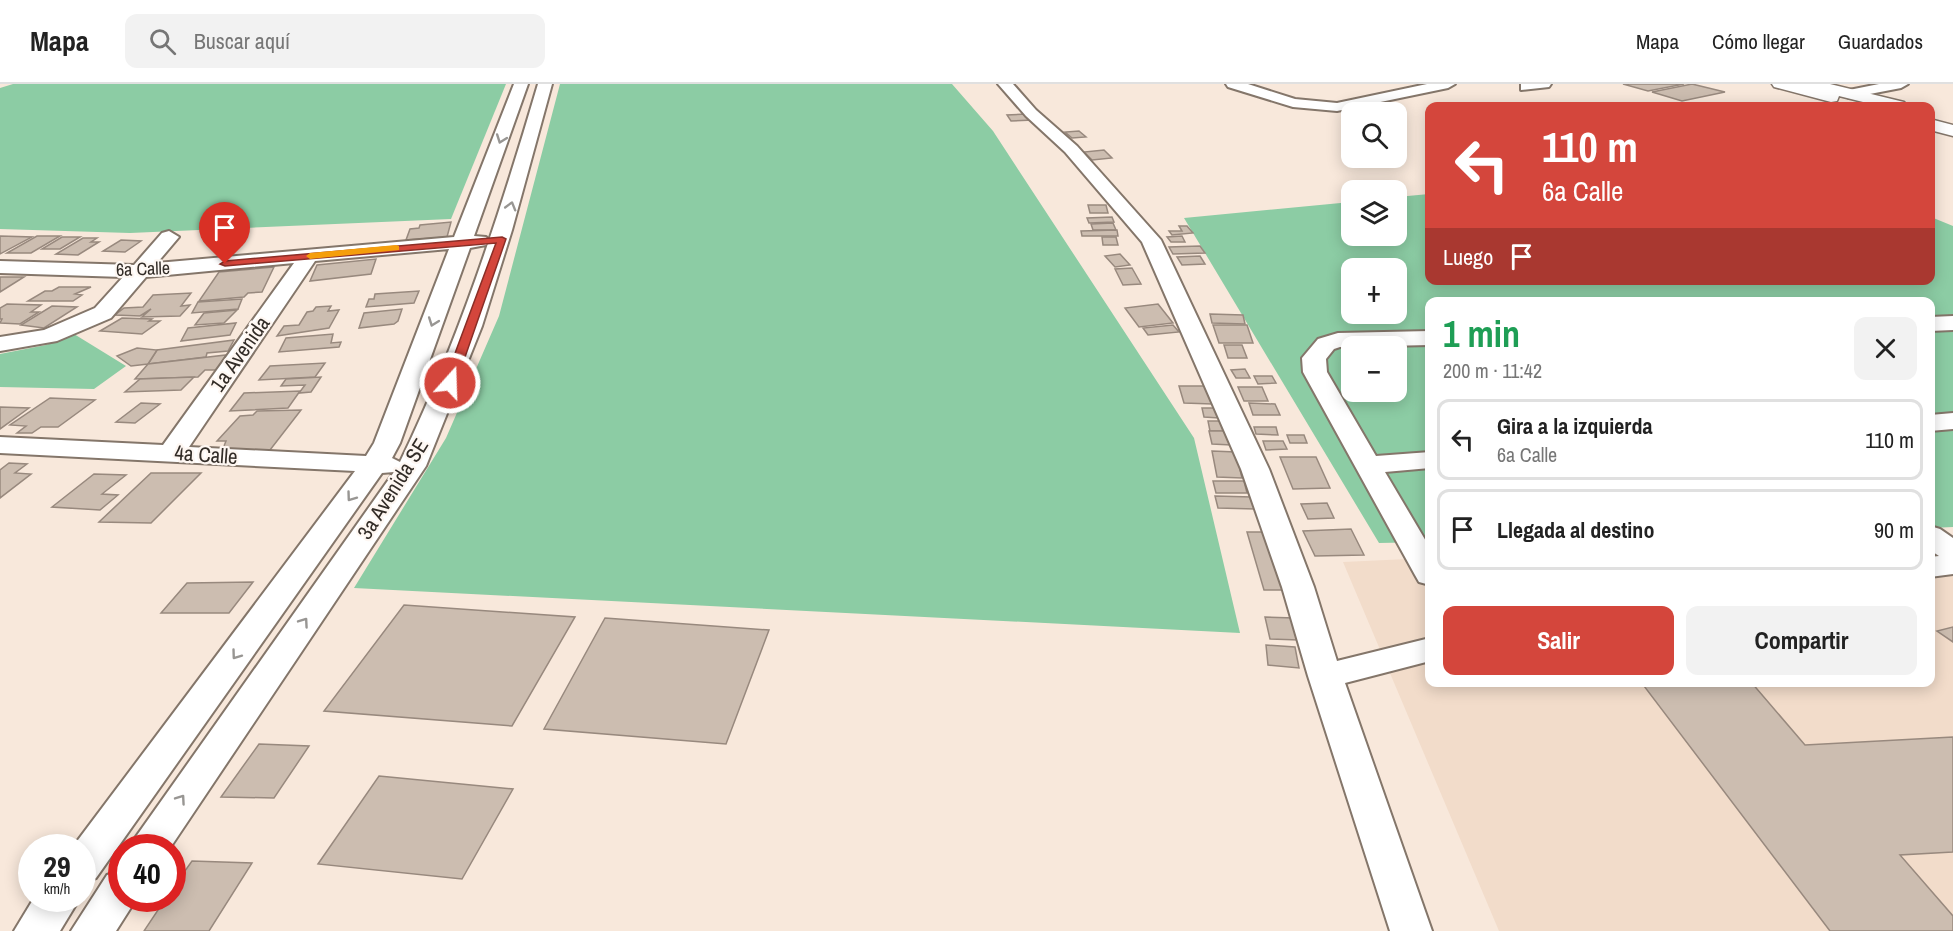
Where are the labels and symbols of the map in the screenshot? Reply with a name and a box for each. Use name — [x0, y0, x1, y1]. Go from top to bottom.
one-way arrow — [496, 133, 508, 144]
one-way arrow — [504, 201, 516, 212]
pin — [199, 202, 250, 264]
street label: 6a Calle — [115, 255, 170, 282]
street label: 1a Avenida — [203, 310, 276, 397]
one-way arrow — [428, 316, 441, 327]
position arrow — [418, 351, 482, 415]
street label: 3a Avenida SE — [350, 433, 435, 545]
street label: 4a Calle — [174, 438, 239, 471]
one-way arrow — [347, 491, 358, 502]
one-way arrow — [297, 617, 308, 628]
one-way arrow — [232, 648, 243, 659]
one-way arrow — [174, 795, 185, 806]
speed limit sign: 40 — [108, 834, 186, 912]

